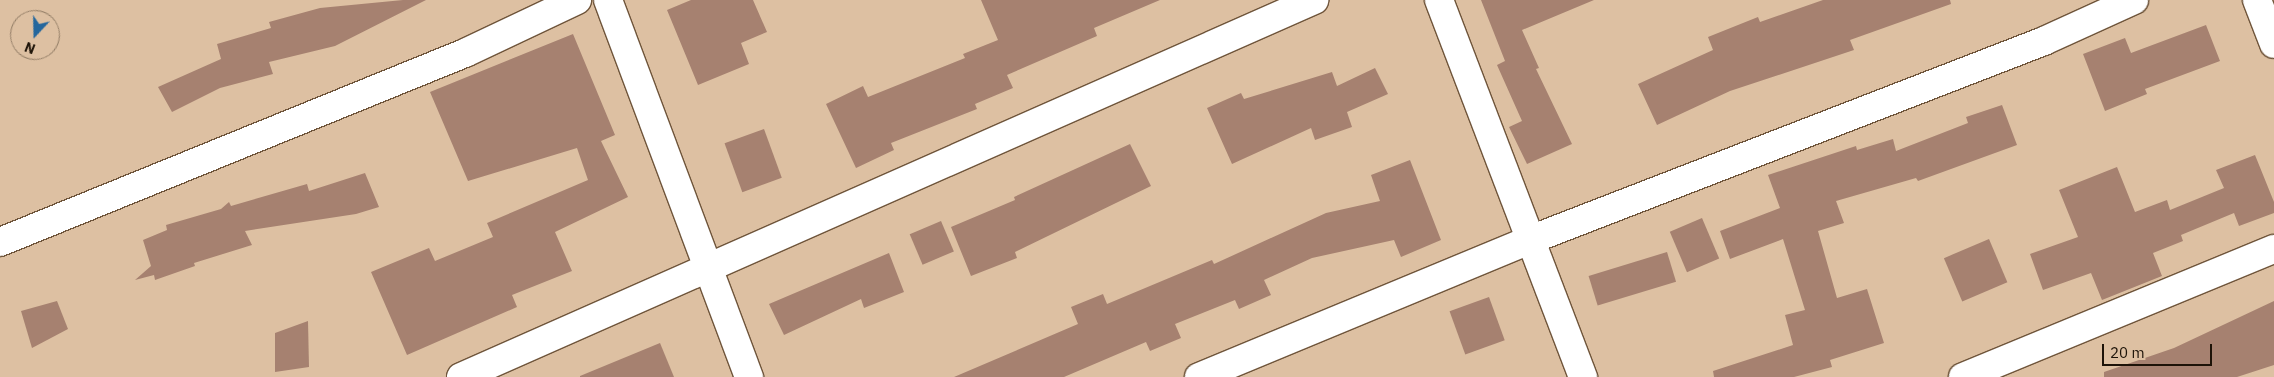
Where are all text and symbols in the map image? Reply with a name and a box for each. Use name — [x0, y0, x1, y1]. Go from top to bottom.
north arrow — [10, 10, 60, 60]
text: N — [22, 38, 38, 58]
scale bar — [2104, 334, 2214, 366]
text: 20 m — [2110, 343, 2145, 362]

